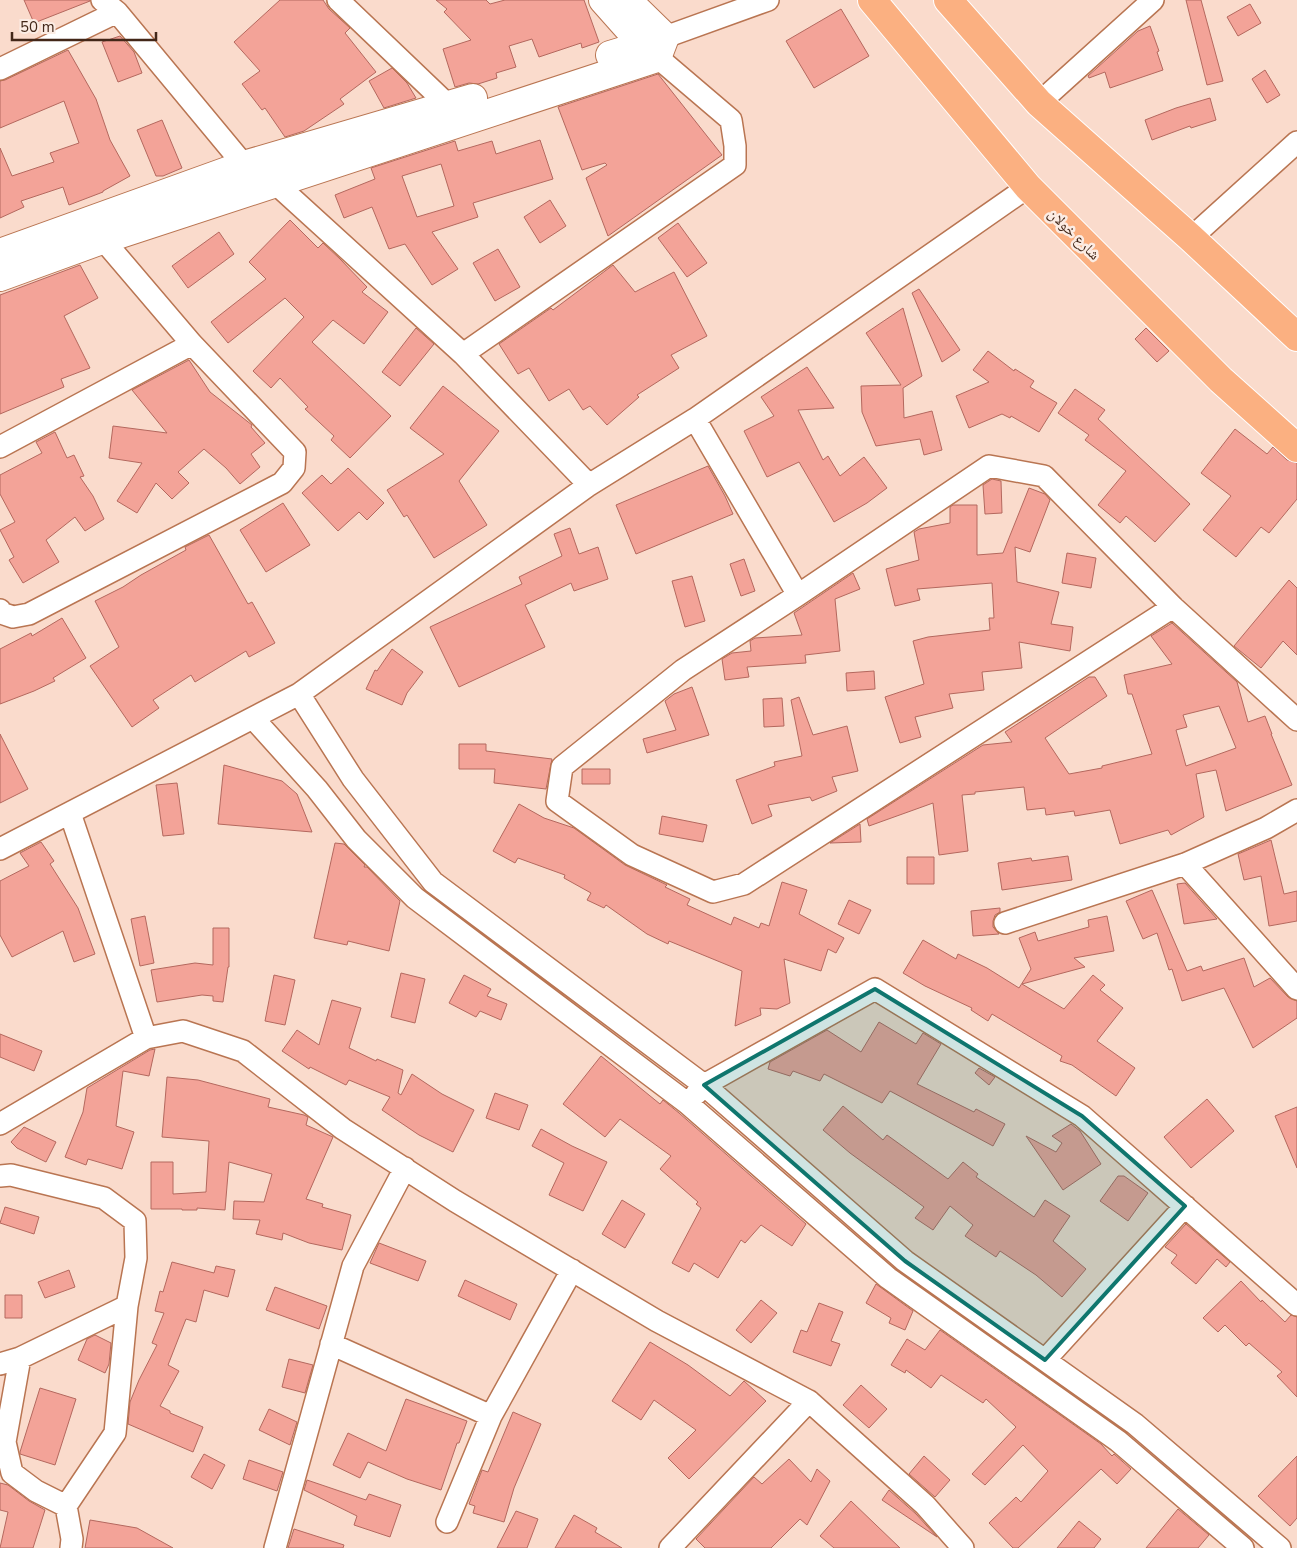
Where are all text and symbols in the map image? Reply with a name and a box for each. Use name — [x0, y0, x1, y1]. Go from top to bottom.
scale bar — [12, 10, 156, 42]
text: 50 m — [20, 17, 55, 37]
street label: شارع خولان — [1044, 204, 1104, 264]

